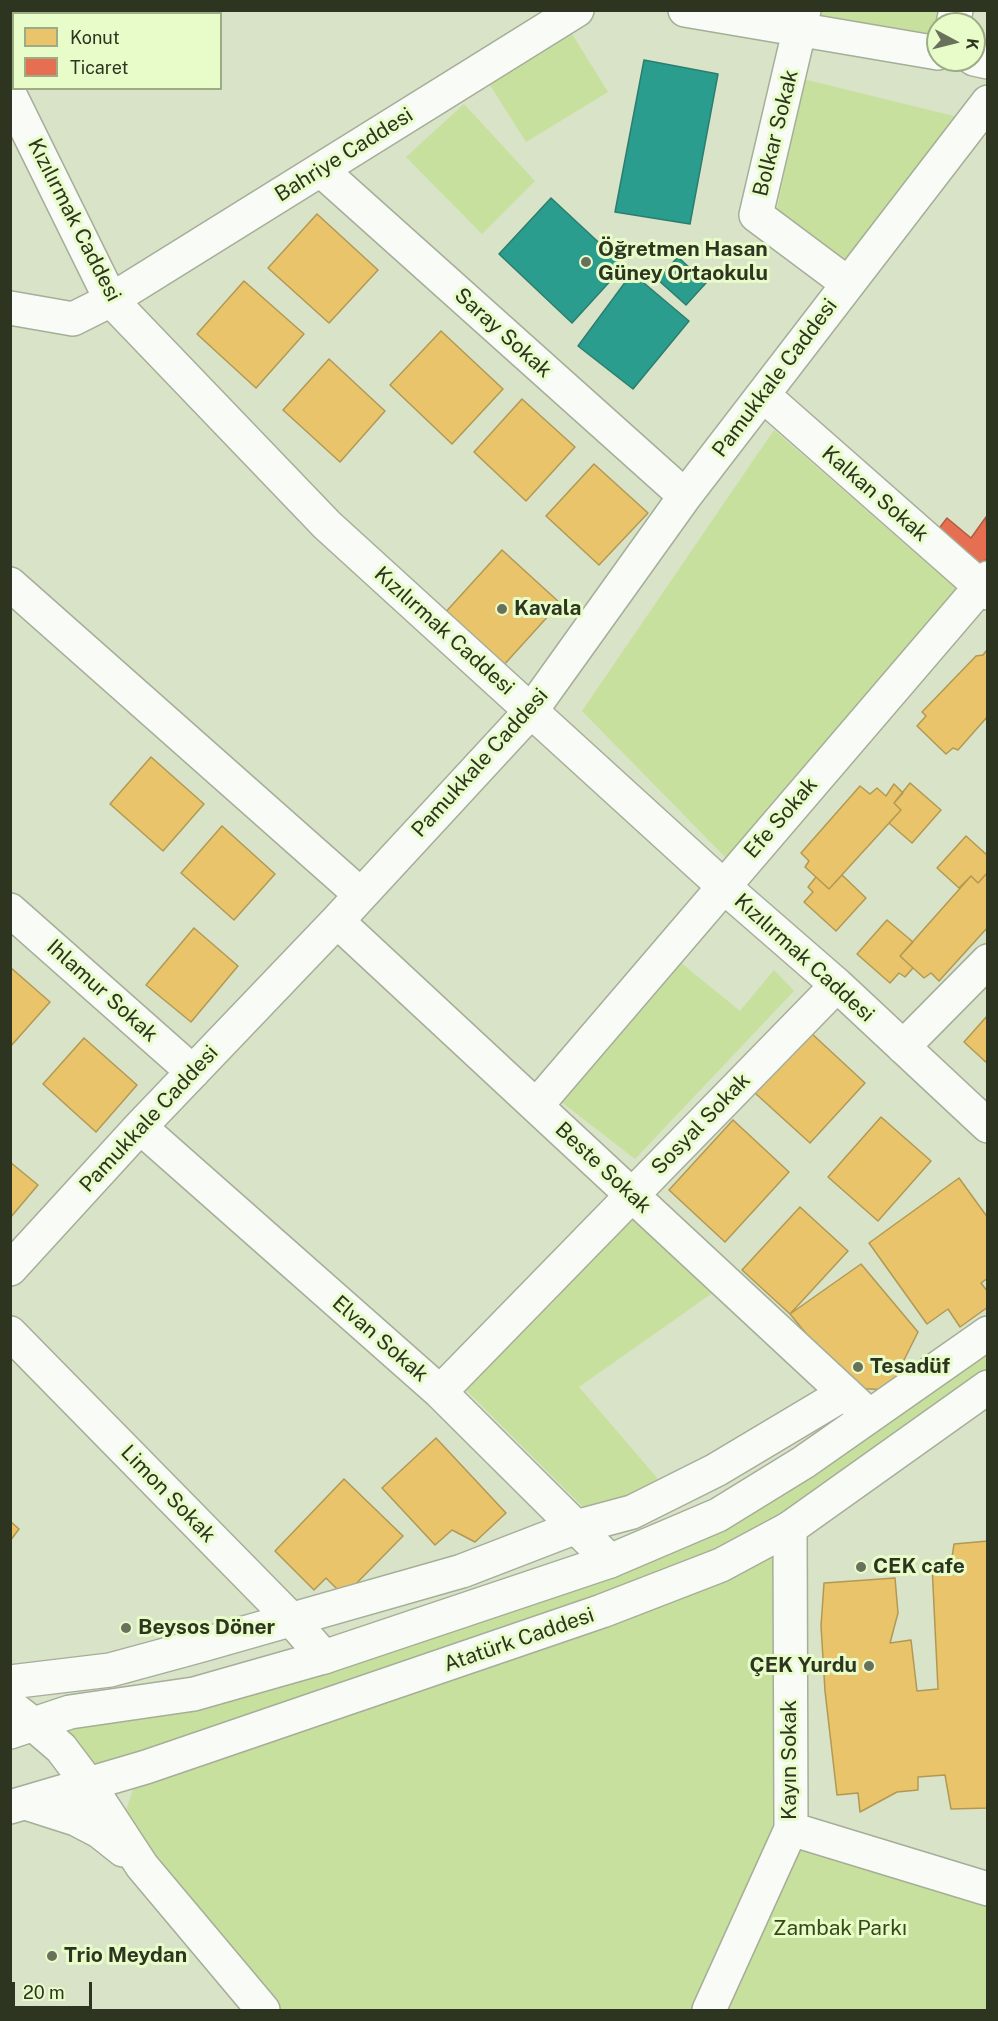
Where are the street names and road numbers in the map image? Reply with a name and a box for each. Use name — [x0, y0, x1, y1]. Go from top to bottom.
street label: Bolkar Sokak — [748, 67, 804, 199]
street label: Bahriye Caddesi — [270, 102, 418, 208]
street label: Kızılırmak Caddesi — [22, 134, 126, 306]
street label: Saray Sokak — [449, 283, 557, 383]
street label: Pamukkale Caddesi — [707, 294, 843, 462]
street label: Kalkan Sokak — [816, 441, 934, 547]
street label: Kızılırmak Caddesi — [369, 562, 519, 700]
street label: Pamukkale Caddesi — [407, 683, 553, 843]
street label: Efe Sokak — [739, 772, 823, 864]
street label: Kızılırmak Caddesi — [729, 889, 879, 1027]
street label: Ihlamur Sokak — [41, 935, 163, 1047]
street label: Pamukkale Caddesi — [74, 1040, 224, 1198]
street label: Sosyal Sokak — [646, 1068, 756, 1180]
street label: Beste Sokak — [550, 1117, 656, 1219]
street label: Elvan Sokak — [327, 1291, 433, 1387]
street label: Limon Sokak — [115, 1440, 221, 1548]
street label: Atatürk Caddesi — [441, 1603, 597, 1677]
street label: Kayın Sokak — [777, 1700, 803, 1820]

